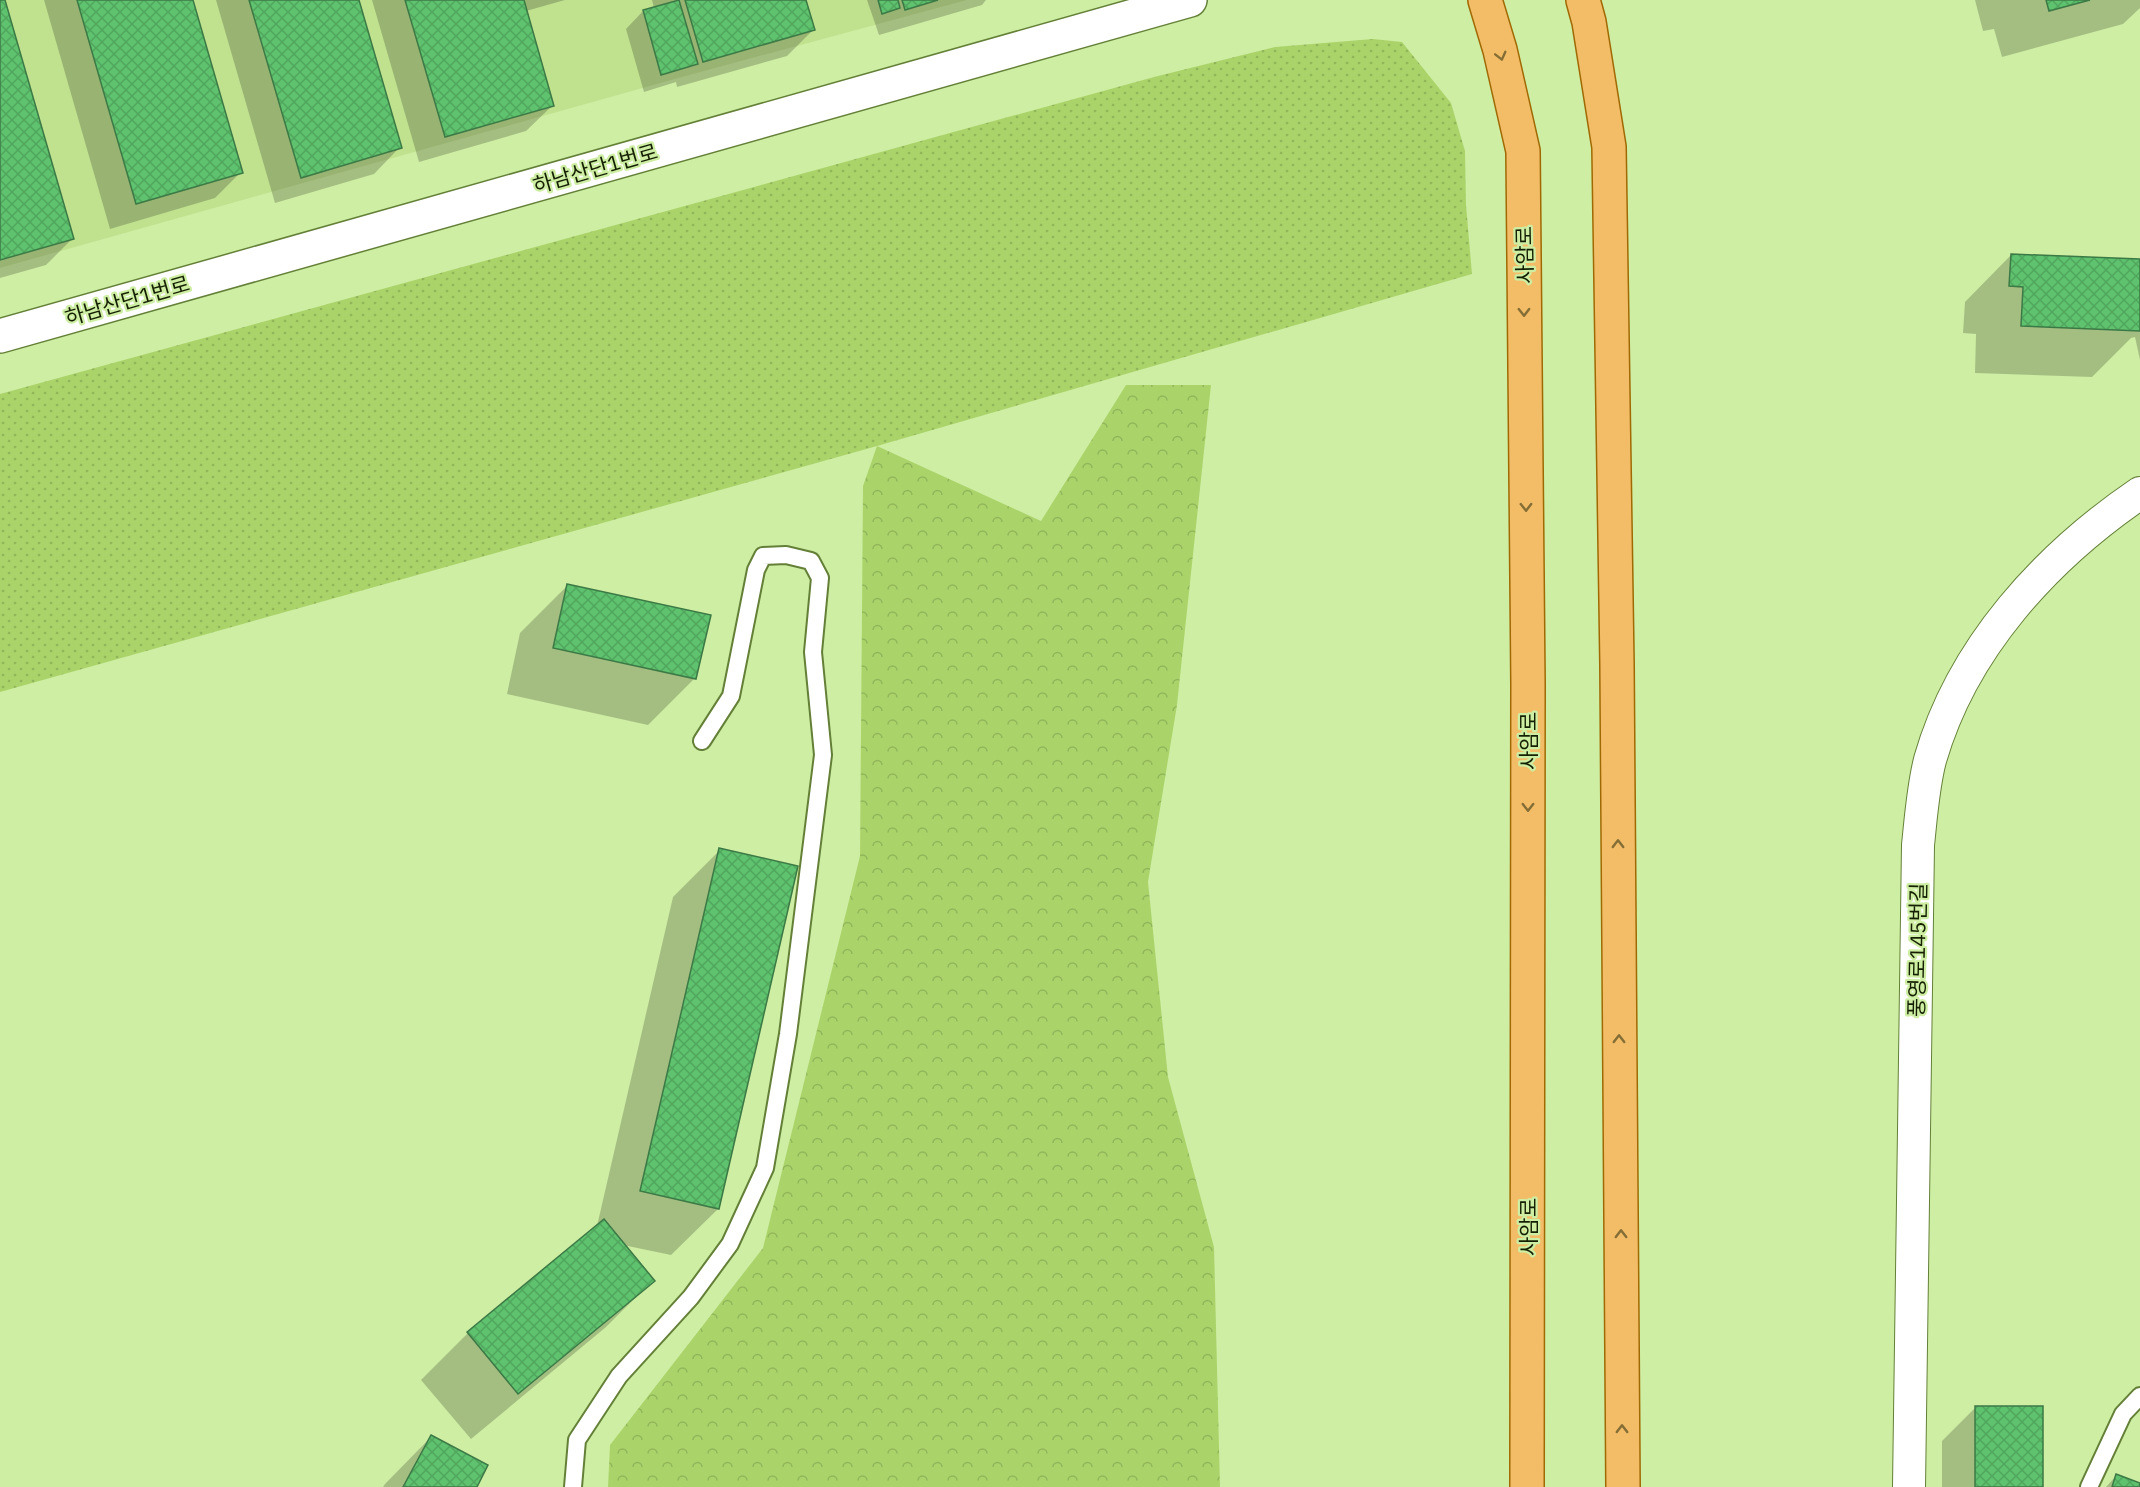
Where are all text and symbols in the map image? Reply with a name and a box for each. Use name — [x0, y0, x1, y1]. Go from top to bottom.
one-way arrow — [1494, 51, 1507, 61]
street label: 하남산단1번로 — [529, 137, 661, 199]
street label: 사암로 — [1509, 226, 1539, 284]
street label: 하남산단1번로 — [61, 269, 193, 331]
one-way arrow — [1518, 307, 1530, 316]
one-way arrow — [1520, 502, 1533, 511]
street label: 사암로 — [1514, 712, 1542, 770]
one-way arrow — [1522, 802, 1534, 811]
one-way arrow — [1612, 839, 1624, 848]
street label: 풍영로145번길 — [1902, 883, 1932, 1017]
one-way arrow — [1613, 1034, 1625, 1043]
street label: 사암로 — [1514, 1198, 1542, 1256]
one-way arrow — [1615, 1229, 1627, 1238]
one-way arrow — [1616, 1424, 1628, 1433]

